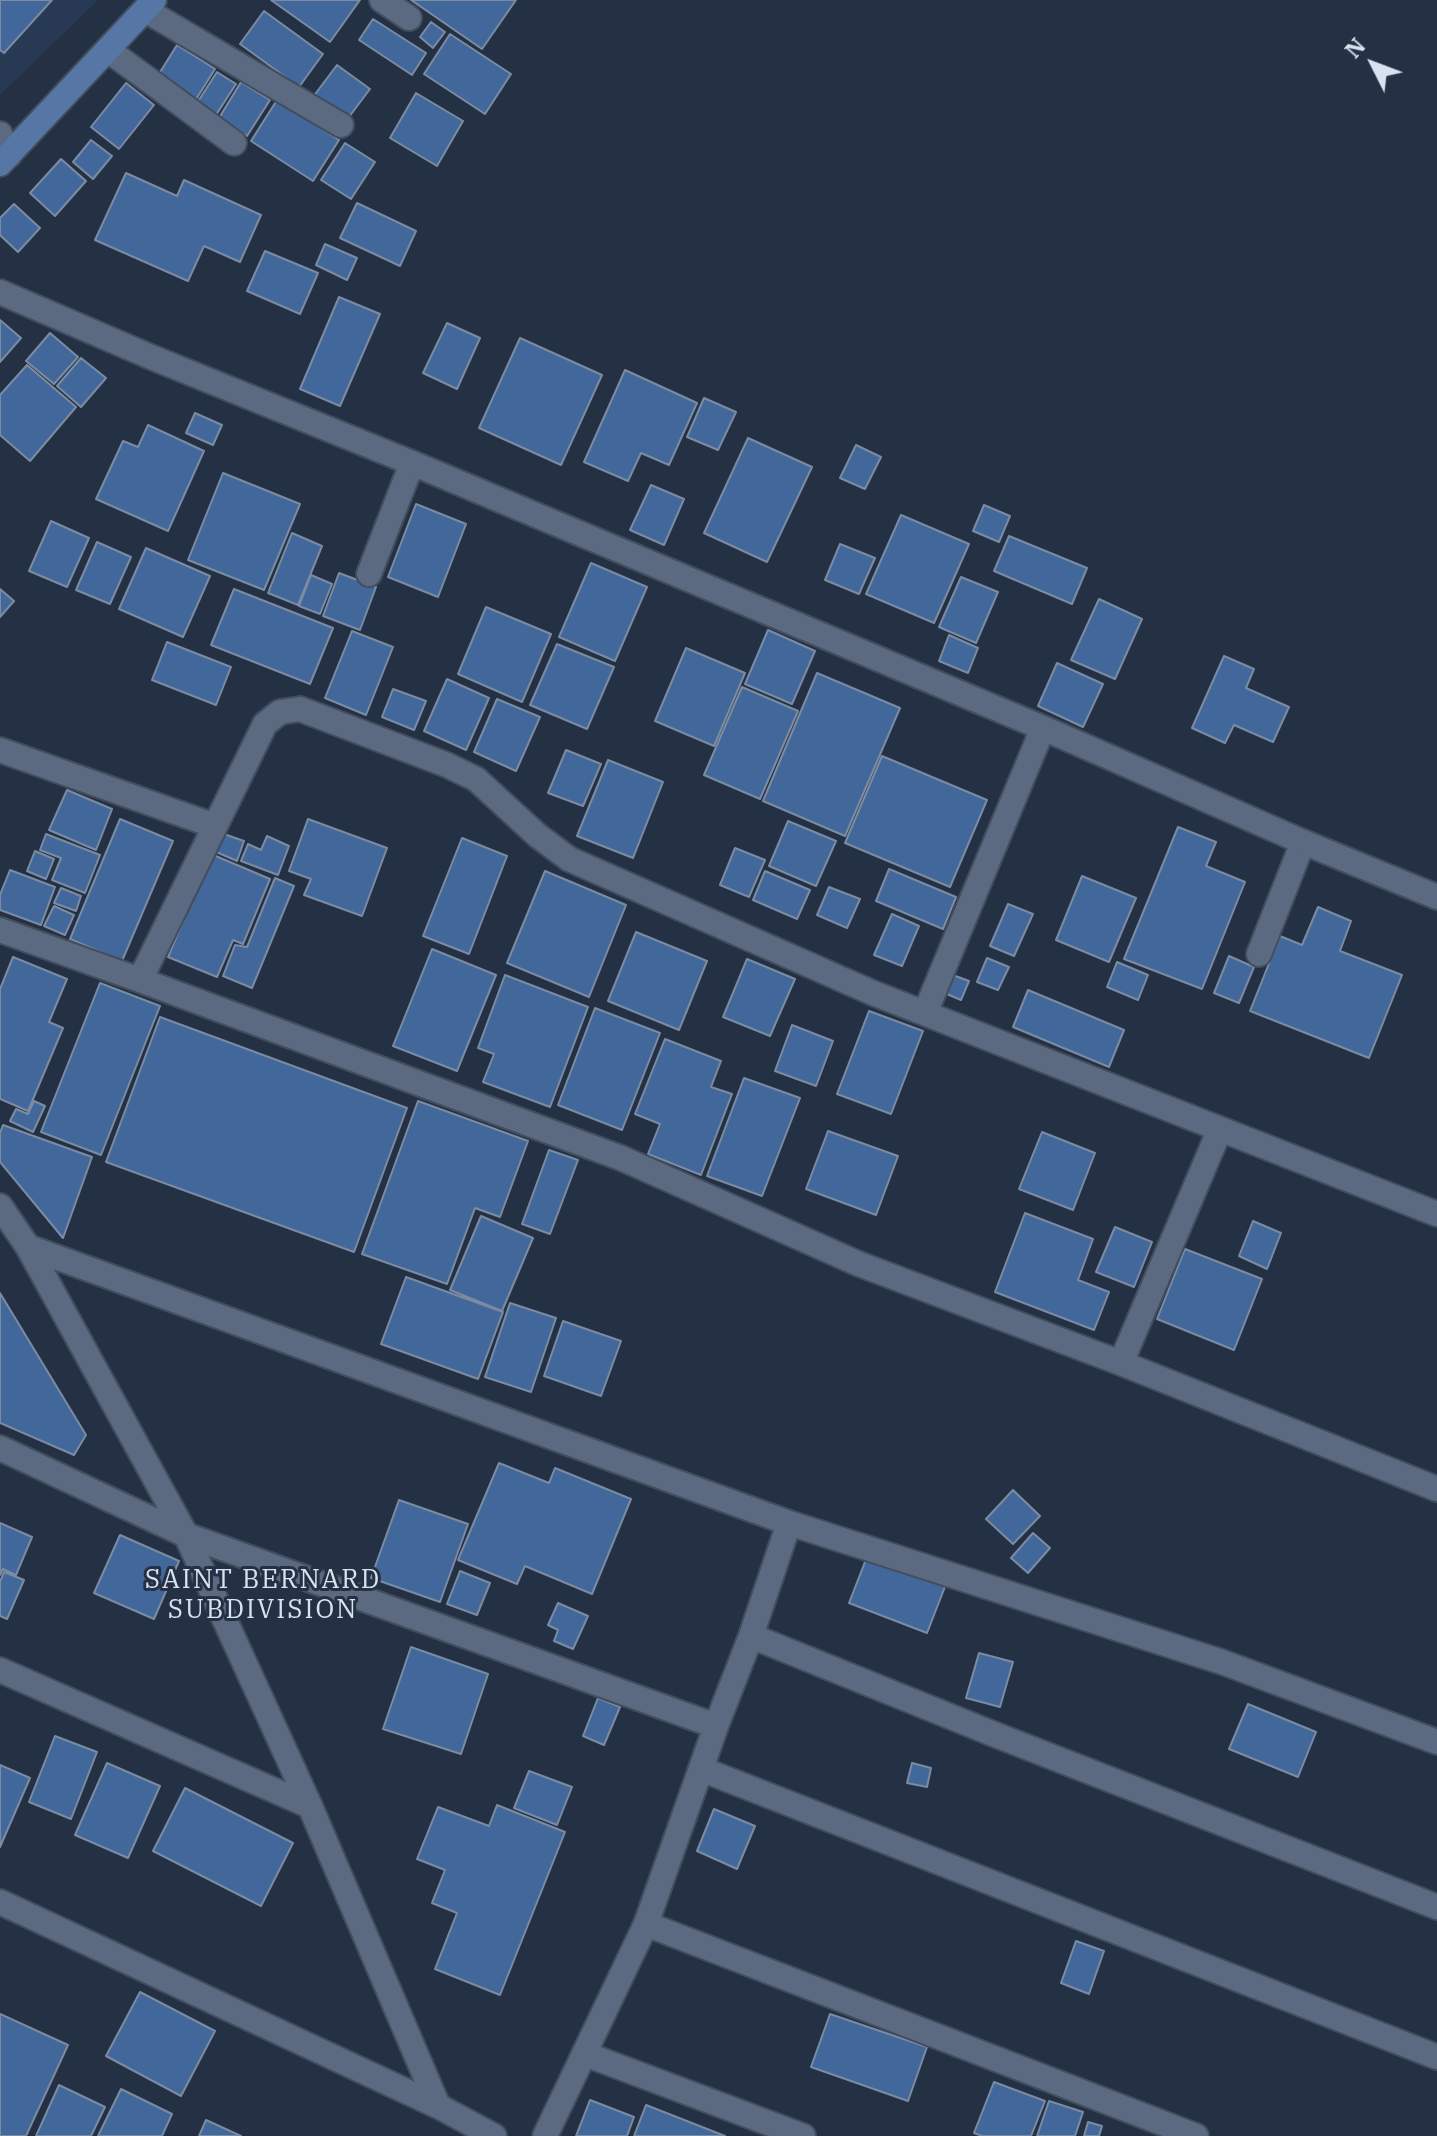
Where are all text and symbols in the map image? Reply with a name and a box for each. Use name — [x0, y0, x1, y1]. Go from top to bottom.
north arrow — [1333, 24, 1413, 104]
text: N — [1338, 31, 1371, 64]
district label: SAINT BERNARD SUBDIVISION — [145, 1564, 381, 1626]

